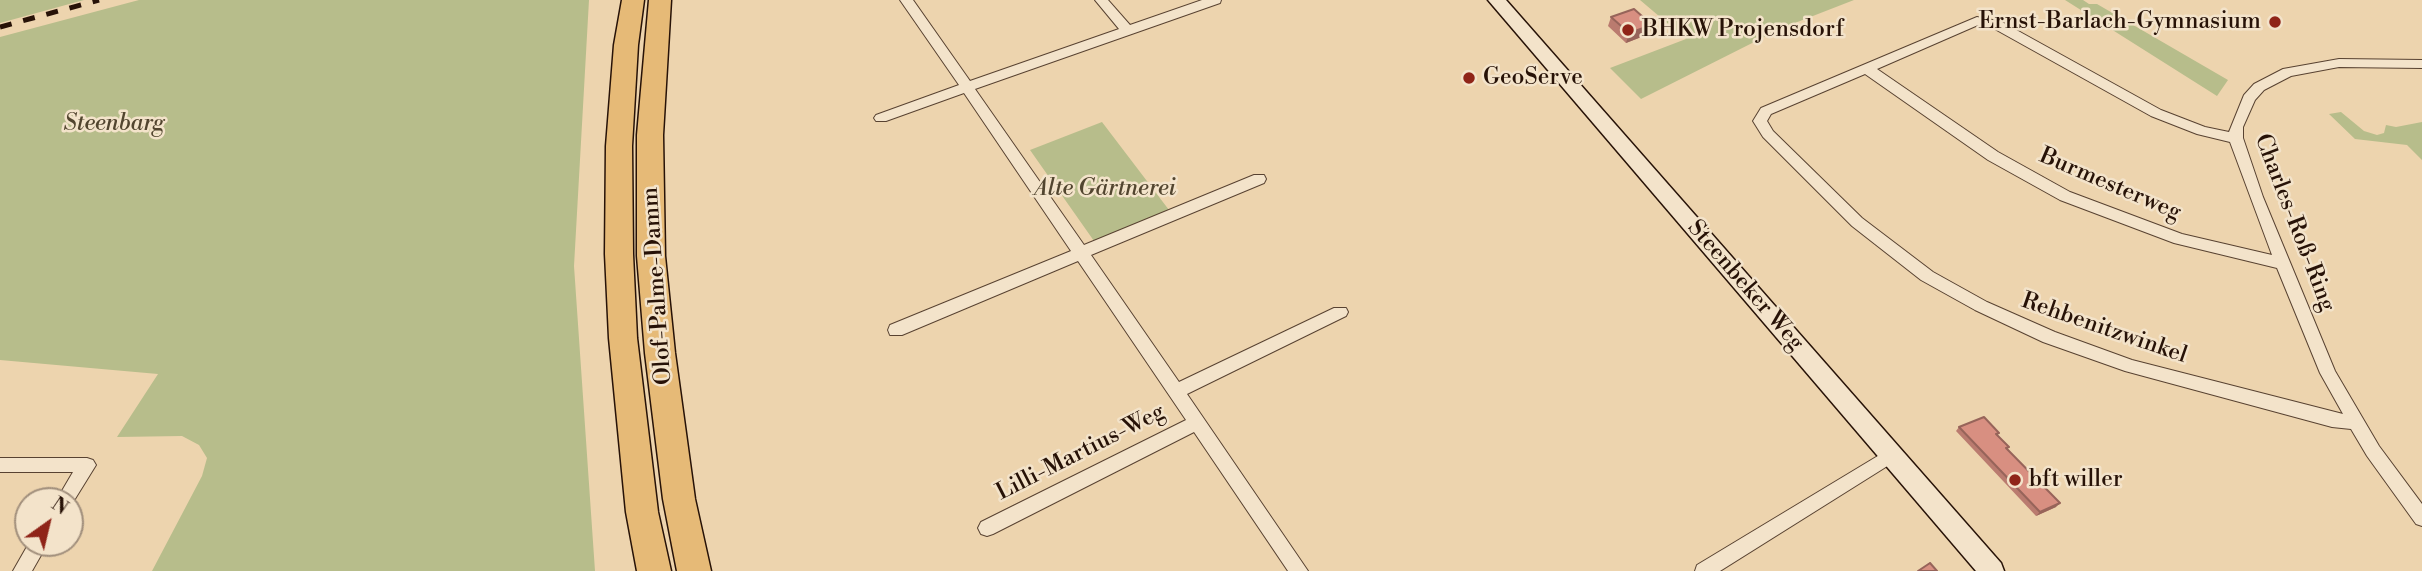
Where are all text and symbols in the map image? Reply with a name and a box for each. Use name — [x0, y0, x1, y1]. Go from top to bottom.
place label: Ernst-Barlach-Gymnasium — [1978, 8, 2261, 36]
marker: Ernst-Barlach-Gymnasium — [2267, 14, 2283, 30]
place label: BHKW Projensdorf — [1642, 16, 1844, 44]
marker: BHKW Projensdorf — [1620, 22, 1636, 38]
place label: GeoServe — [1483, 64, 1583, 92]
marker: GeoServe — [1461, 70, 1477, 86]
park label: Steenbarg — [64, 110, 164, 138]
street label: Charles-Roß-Ring — [2247, 130, 2341, 316]
street label: Burmesterweg — [2035, 143, 2185, 227]
park label: Alte Gärtnerei — [1034, 175, 1176, 203]
street label: Olof-Palme-Damm — [637, 186, 679, 386]
street label: Steenbeker Weg — [1681, 215, 1809, 357]
street label: Rehbenitzwinkel — [2018, 288, 2190, 370]
street label: Lilli-Martius-Weg — [992, 399, 1170, 507]
place label: bft willer — [2029, 466, 2123, 494]
marker: bft willer — [2007, 472, 2023, 488]
north arrow — [14, 487, 84, 557]
text: N — [47, 492, 73, 520]

